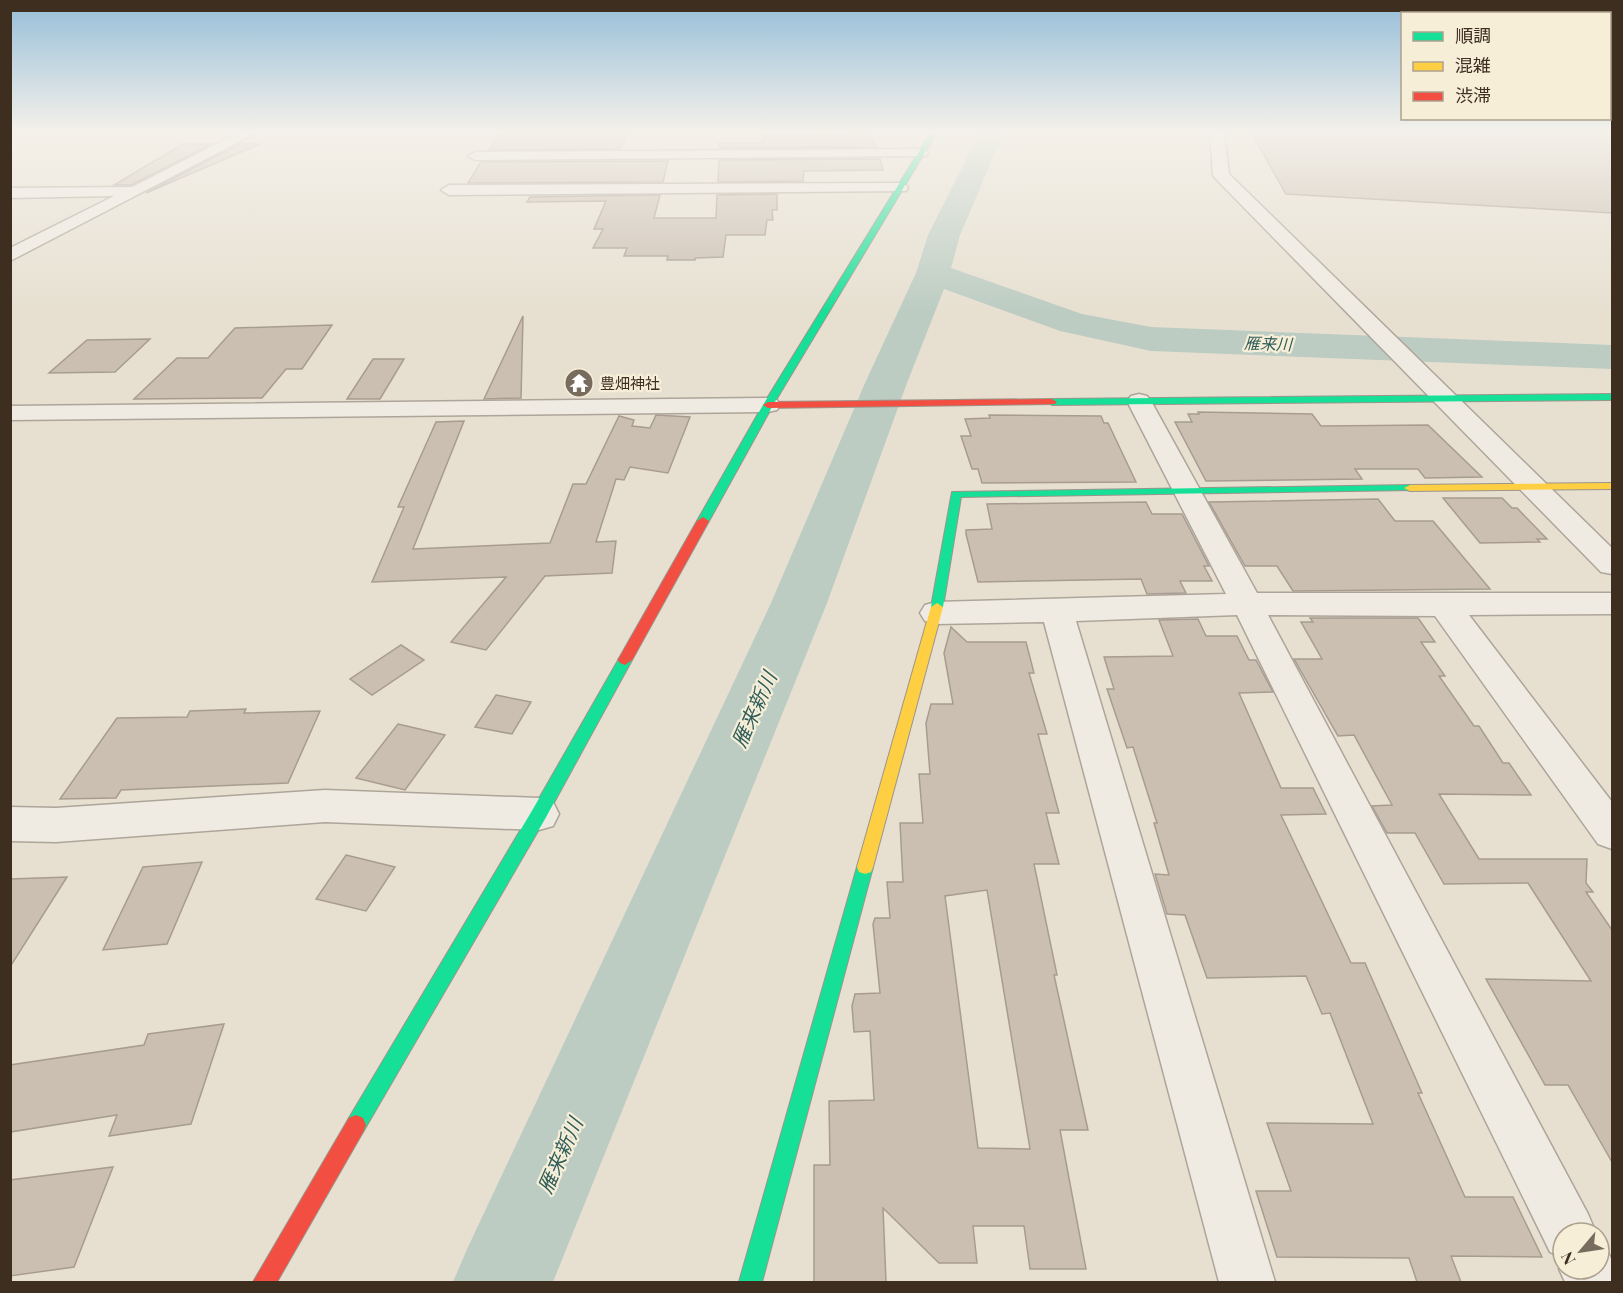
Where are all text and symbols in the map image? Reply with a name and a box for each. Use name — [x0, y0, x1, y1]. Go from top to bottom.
legend — [1401, 12, 1611, 120]
text: 順調 — [1455, 23, 1491, 47]
text: 混雑 — [1455, 53, 1491, 77]
text: 渋滞 — [1455, 83, 1491, 107]
water label: 雁来川 — [1244, 332, 1294, 354]
temple icon: 豊畑神社 — [563, 367, 595, 399]
place label: 豊畑神社 — [600, 373, 660, 393]
water label: 雁来新川 — [724, 665, 782, 751]
water label: 雁来新川 — [530, 1111, 588, 1197]
north arrow — [1551, 1221, 1611, 1281]
text: N — [1555, 1248, 1579, 1269]

